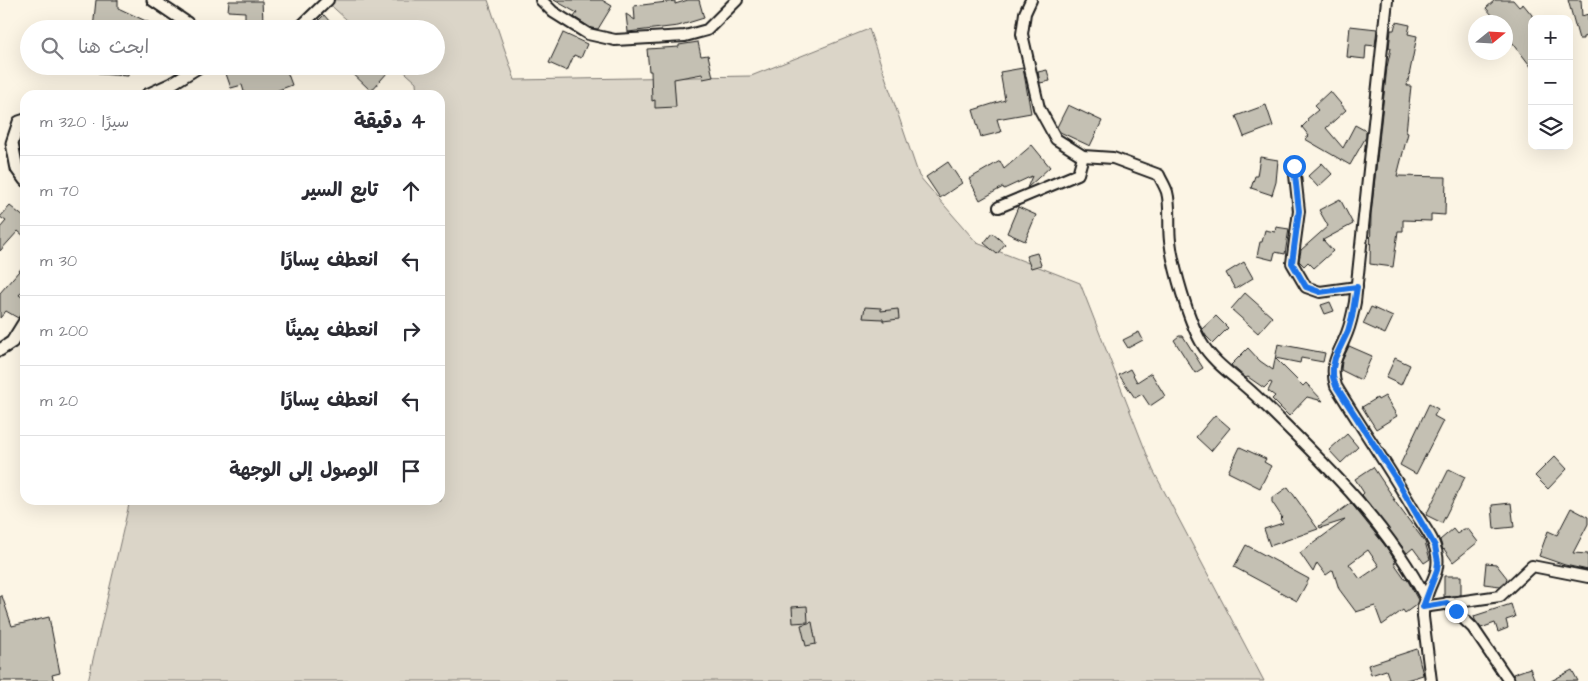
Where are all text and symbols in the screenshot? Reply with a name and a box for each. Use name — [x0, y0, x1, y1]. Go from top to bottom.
north arrow — [1468, 15, 1513, 60]
map controls — [1528, 15, 1573, 150]
button: + — [1528, 15, 1573, 60]
search box — [20, 20, 445, 75]
icon: search — [38, 34, 66, 62]
text: ابحث هنا — [78, 34, 149, 61]
button: − — [1528, 60, 1573, 105]
button: layers — [1528, 105, 1573, 150]
text: 4 دقيقة — [354, 107, 425, 136]
text: سيرًا · 320 m — [40, 111, 129, 133]
route start — [1283, 155, 1306, 178]
text: تابع السير — [303, 177, 378, 204]
icon: ahead — [397, 177, 425, 205]
text: 70 m — [40, 180, 79, 202]
text: انعطف يسارًا — [281, 247, 378, 274]
icon: left — [397, 247, 425, 275]
text: 30 m — [40, 250, 77, 272]
text: انعطف يمينًا — [286, 317, 378, 344]
icon: right — [397, 317, 425, 345]
text: 200 m — [40, 320, 88, 342]
text: انعطف يسارًا — [281, 387, 378, 414]
icon: left — [397, 387, 425, 415]
text: 20 m — [40, 390, 78, 412]
text: الوصول إلى الوجهة — [229, 457, 378, 484]
icon: arrive — [397, 457, 425, 485]
route end — [1445, 600, 1468, 623]

